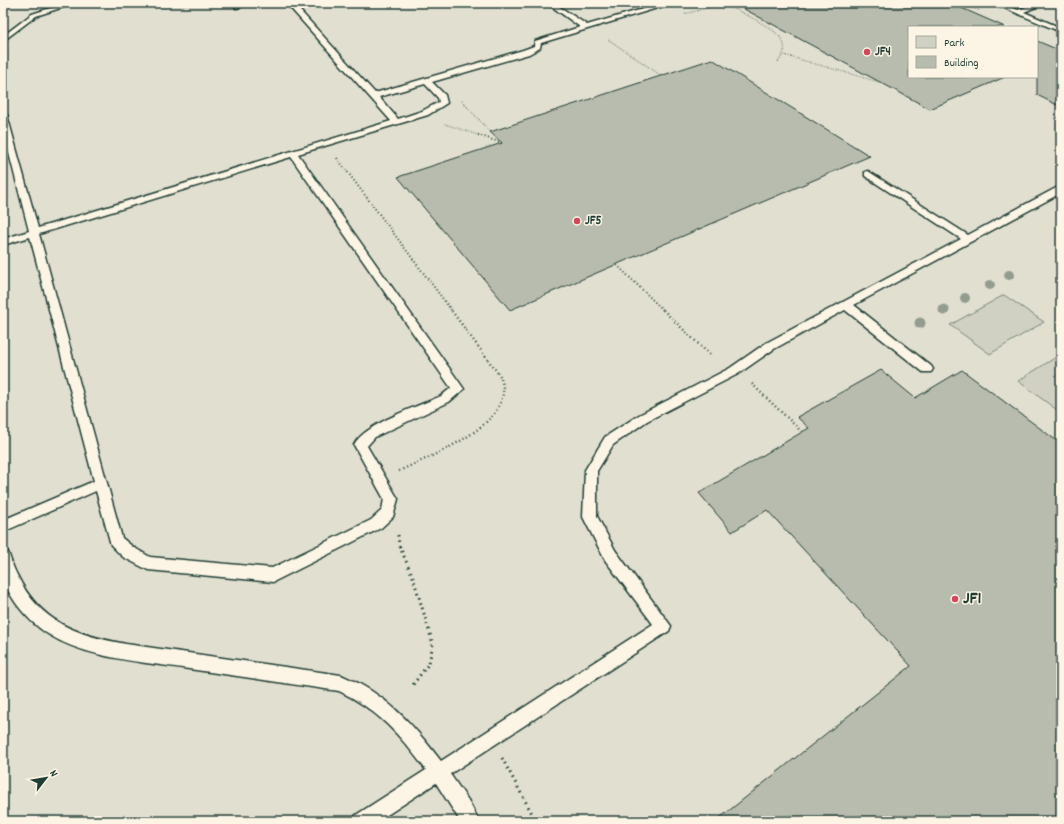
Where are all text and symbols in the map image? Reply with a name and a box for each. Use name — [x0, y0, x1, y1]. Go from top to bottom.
legend — [908, 26, 1038, 78]
text: Park — [944, 35, 965, 52]
place label: JF4 — [875, 43, 891, 62]
marker: JF4 — [862, 47, 872, 57]
text: Building — [944, 55, 979, 72]
place label: JF5 — [585, 212, 602, 231]
marker: JF5 — [572, 216, 582, 226]
place label: JF1 — [963, 587, 982, 612]
marker: JF1 — [950, 594, 960, 604]
north arrow — [26, 758, 66, 798]
text: N — [45, 767, 61, 781]

